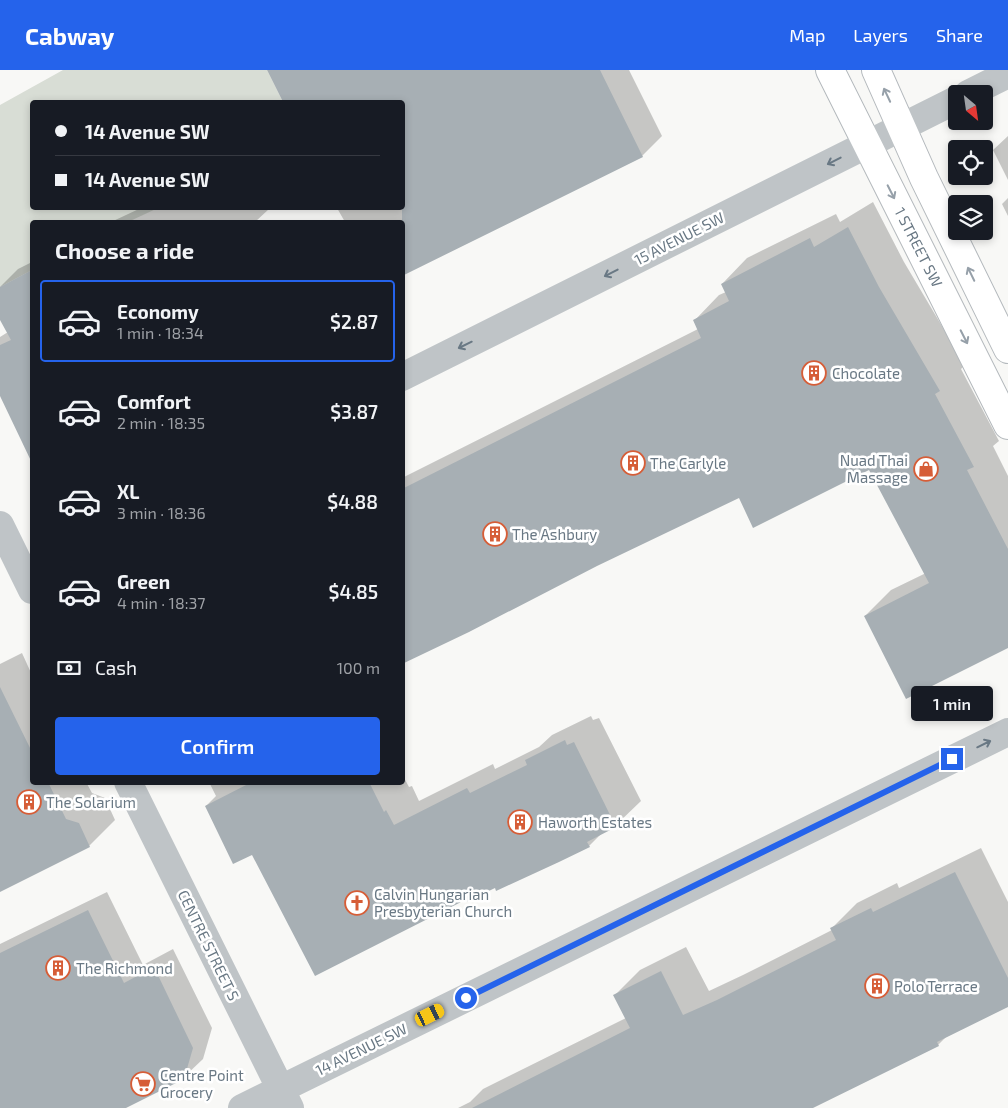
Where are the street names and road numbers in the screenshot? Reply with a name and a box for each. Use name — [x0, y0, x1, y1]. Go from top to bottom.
street label: 1 STREET SW — [891, 204, 947, 290]
street label: 15 AVENUE SW — [631, 208, 727, 268]
street label: CENTRE STREET S — [174, 887, 244, 1003]
street label: 14 AVENUE SW — [312, 1019, 410, 1079]

